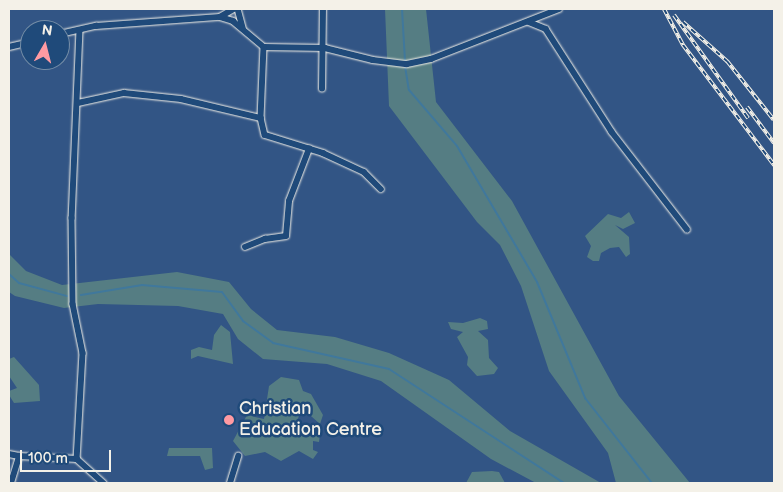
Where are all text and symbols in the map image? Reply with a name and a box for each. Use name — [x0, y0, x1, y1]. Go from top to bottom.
north arrow — [20, 20, 70, 70]
text: N — [41, 21, 53, 40]
place label: Christian Education Centre — [239, 399, 382, 442]
marker: Christian Education Centre — [223, 414, 235, 426]
scale bar — [22, 440, 114, 472]
text: 100 m — [28, 449, 68, 468]

